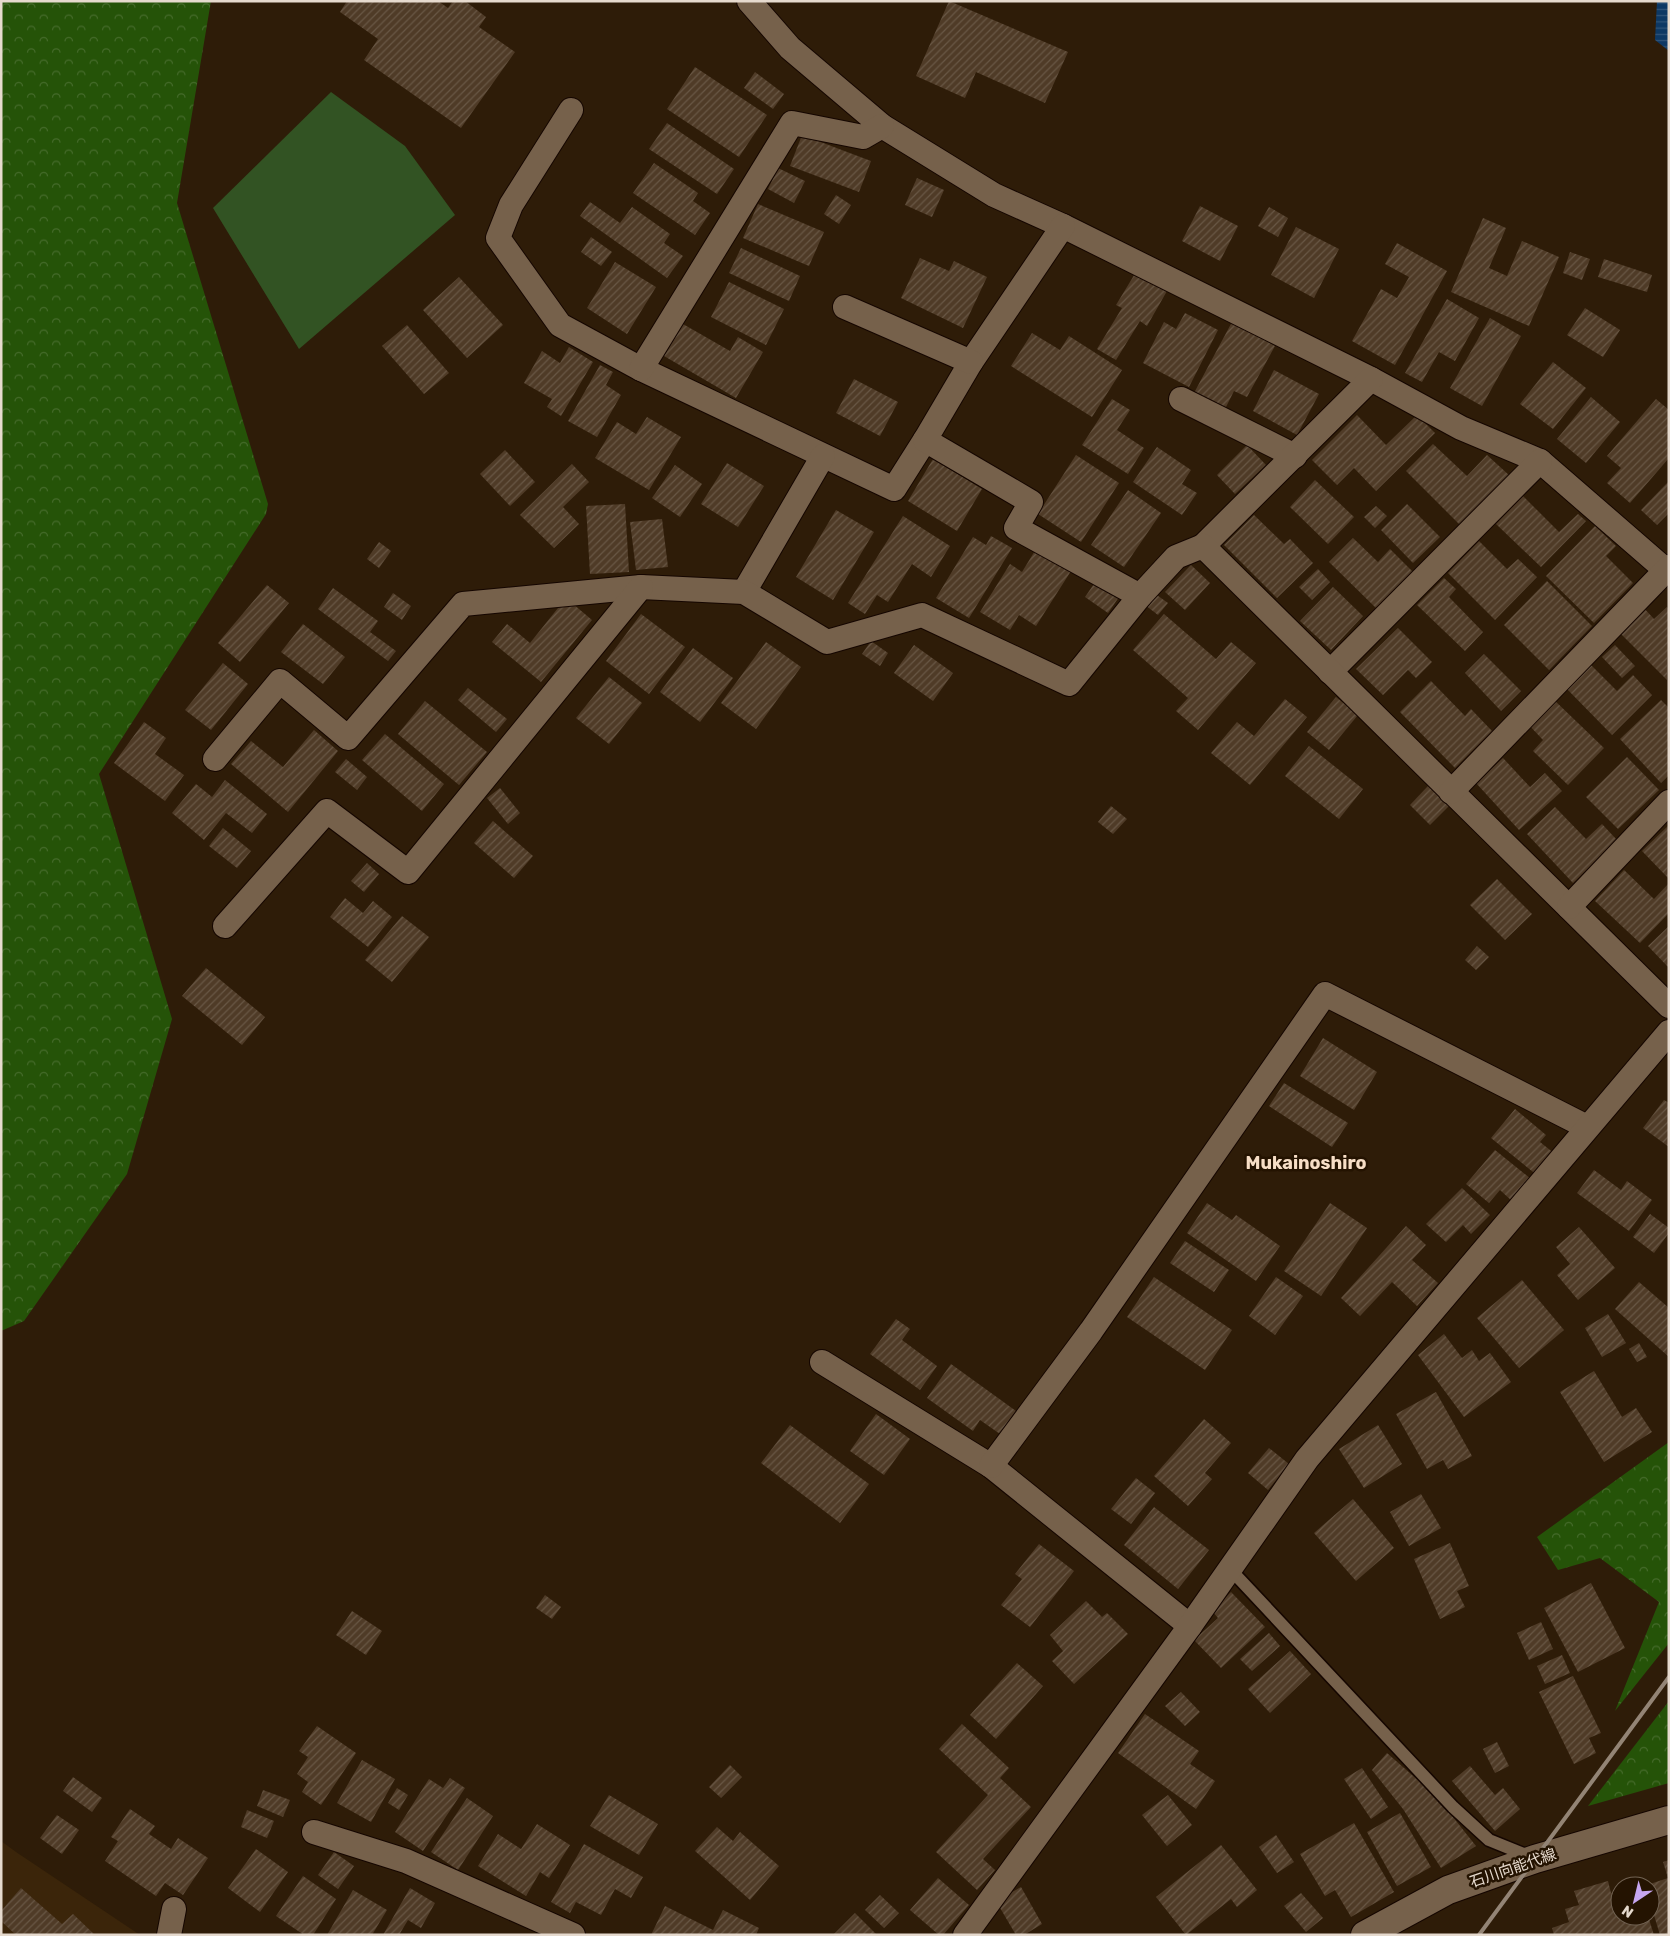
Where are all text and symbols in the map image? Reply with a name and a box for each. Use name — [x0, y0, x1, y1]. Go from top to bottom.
district label: Mukainoshiro — [1245, 1152, 1367, 1174]
street label: 石川向能代線 — [1468, 1845, 1558, 1891]
north arrow — [1610, 1876, 1660, 1926]
text: N — [1619, 1901, 1637, 1921]

